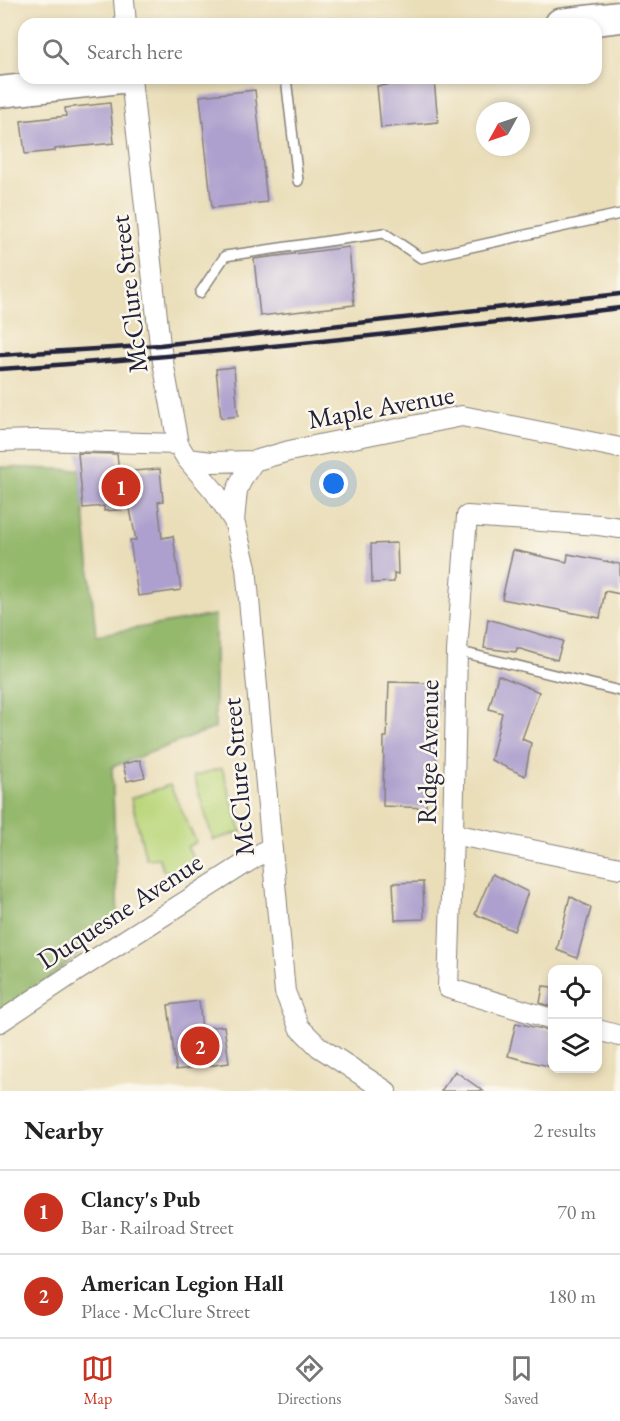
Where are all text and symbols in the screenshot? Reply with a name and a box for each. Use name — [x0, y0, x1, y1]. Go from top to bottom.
search box — [18, 18, 602, 84]
icon: search — [39, 35, 72, 68]
text: Search here — [87, 37, 182, 66]
north arrow — [476, 102, 530, 156]
street label: McClure Street — [101, 213, 156, 375]
street label: Maple Avenue — [305, 376, 457, 437]
pin: 1 — [102, 464, 140, 510]
your location — [319, 469, 348, 498]
street label: Ridge Avenue — [409, 679, 446, 825]
street label: McClure Street — [213, 696, 262, 858]
street label: Duquesne Avenue — [31, 844, 209, 977]
map controls — [548, 965, 602, 1073]
button: locate — [548, 965, 602, 1019]
button: layers — [548, 1019, 602, 1073]
pin: 2 — [180, 1024, 220, 1068]
text: Nearby — [24, 1113, 104, 1147]
text: 2 results — [533, 1117, 596, 1143]
text: Clancy's Pub — [81, 1185, 200, 1214]
text: 1 — [38, 1199, 49, 1225]
text: 70 m — [557, 1199, 596, 1225]
text: Bar · Railroad Street — [81, 1214, 234, 1240]
text: American Legion Hall — [81, 1269, 284, 1298]
text: 2 — [38, 1283, 49, 1309]
text: 180 m — [548, 1283, 596, 1309]
text: Place · McClure Street — [81, 1298, 250, 1324]
tab: Map — [81, 1352, 114, 1409]
tab: Directions — [277, 1352, 342, 1409]
tab: Saved — [504, 1352, 539, 1409]

